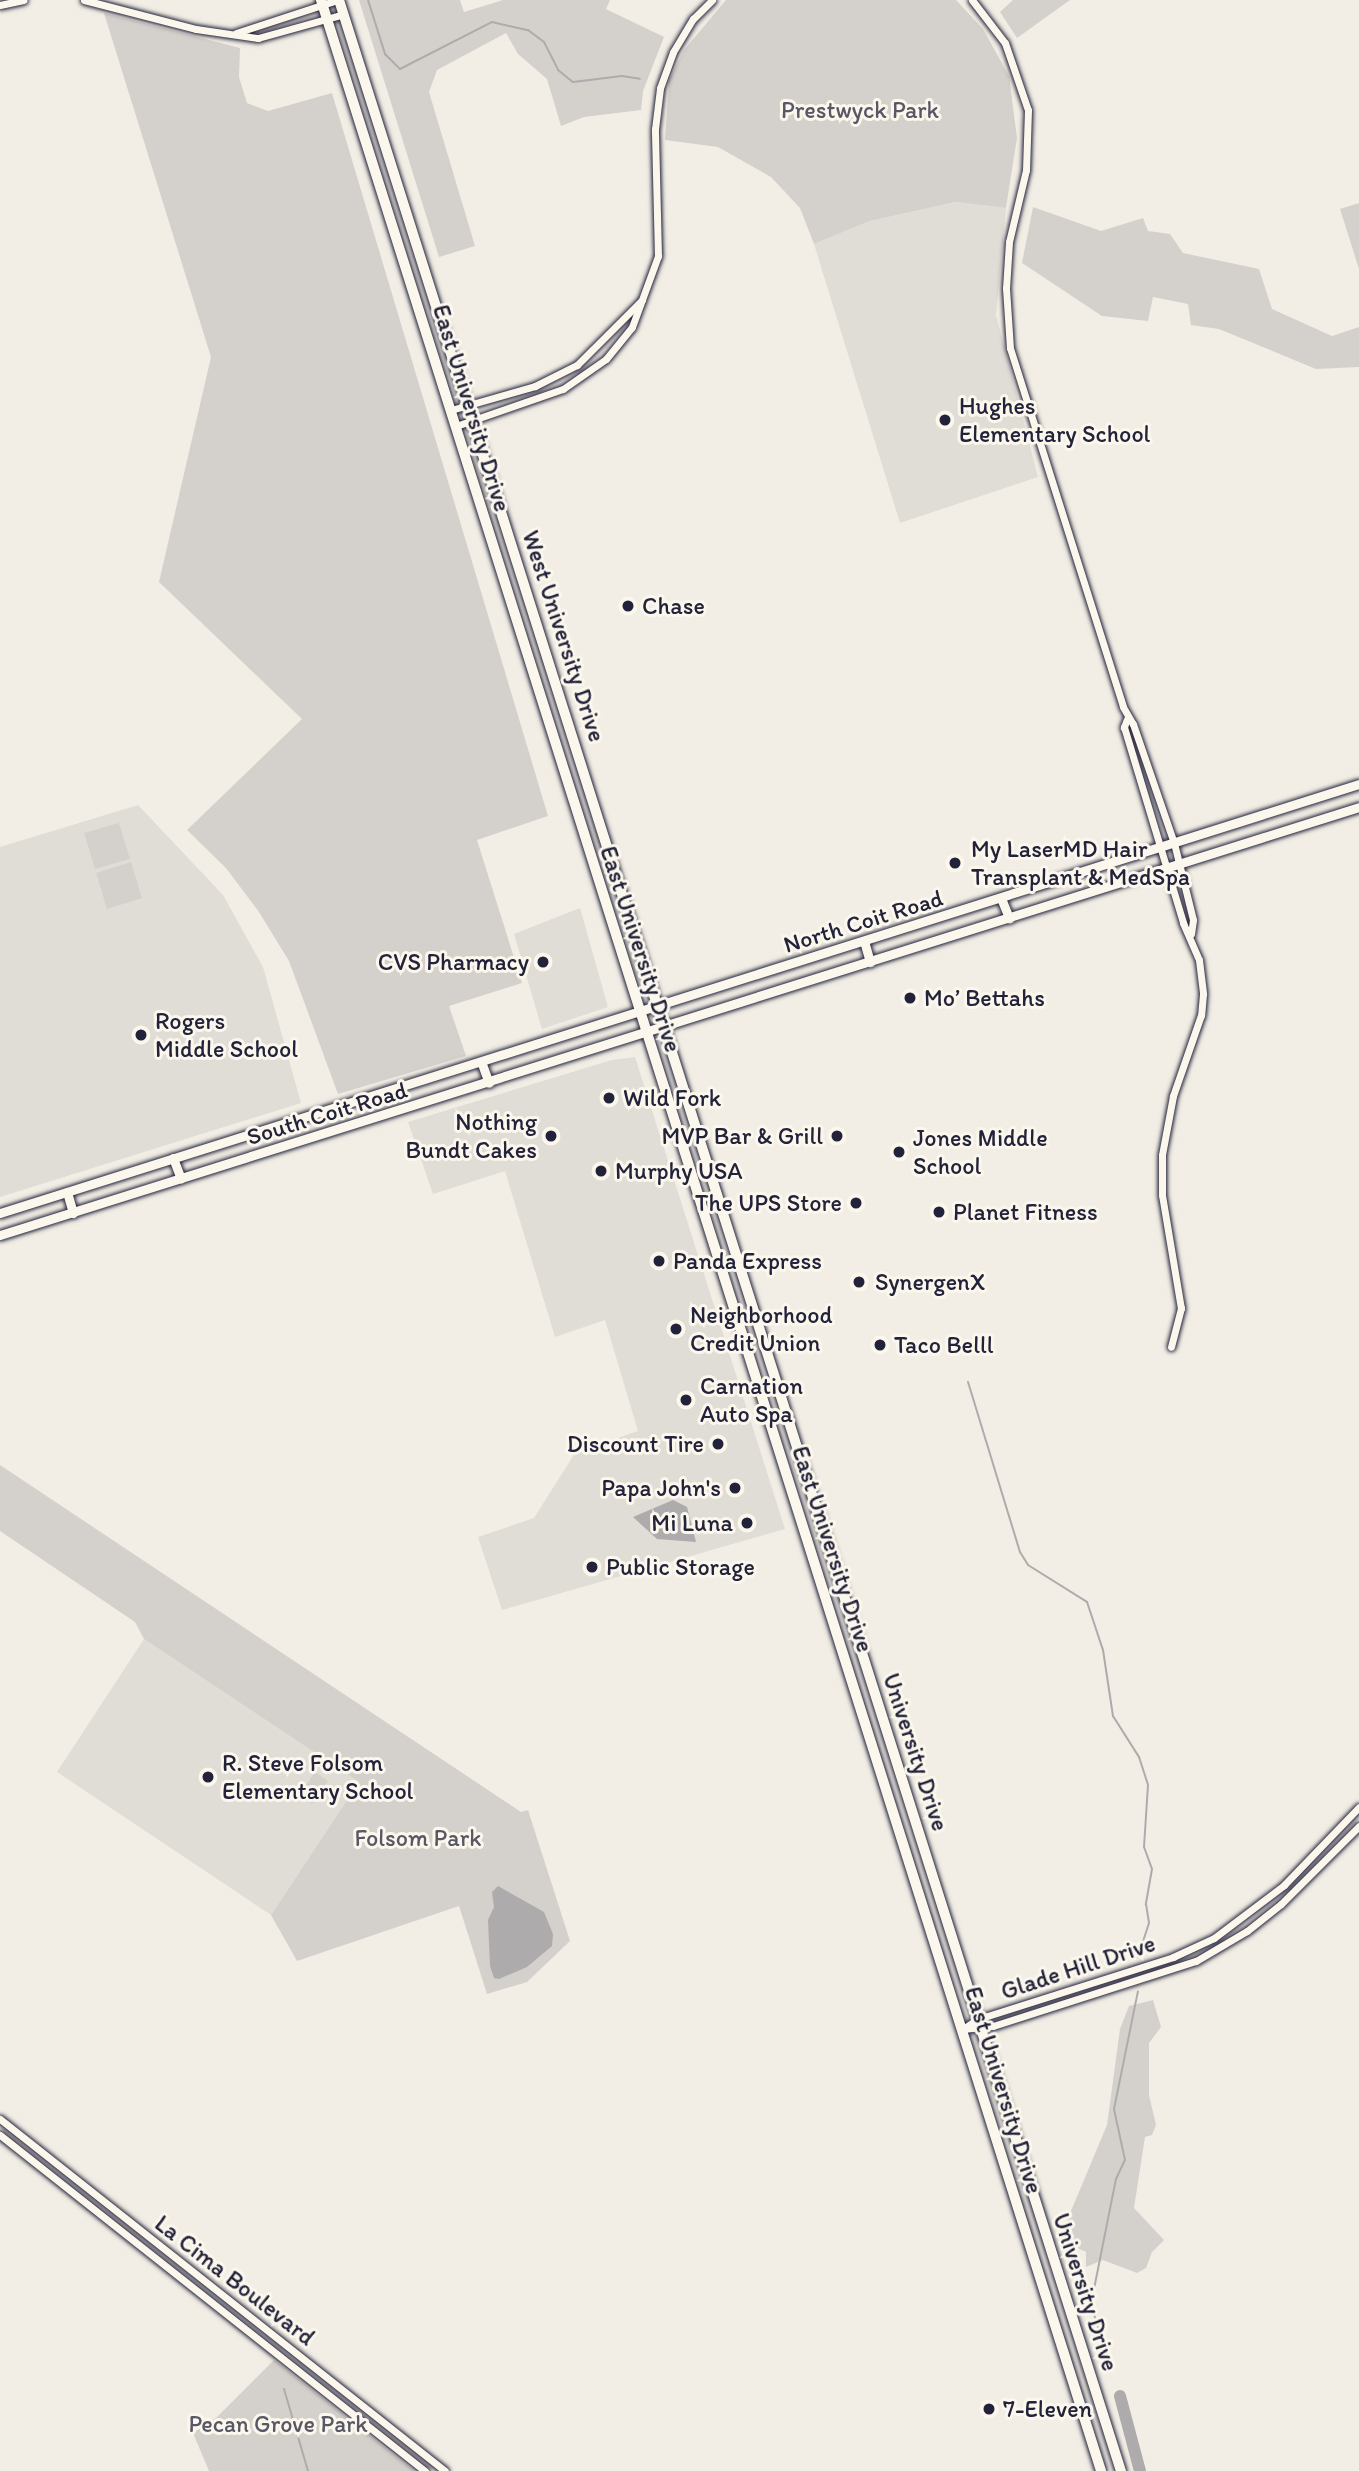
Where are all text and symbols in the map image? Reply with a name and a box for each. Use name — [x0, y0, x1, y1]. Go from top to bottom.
park label: Prestwyck Park — [781, 96, 939, 124]
street label: East University Drive — [427, 301, 517, 515]
place label: Hughes Elementary School — [959, 392, 1150, 448]
marker: Hughes Elementary School — [937, 412, 953, 428]
street label: West University Drive — [516, 527, 612, 745]
place label: Chase — [642, 592, 705, 620]
marker: Chase — [620, 598, 636, 614]
place label: My LaserMD Hair Transplant & MedSpa — [971, 835, 1189, 891]
street label: East University Drive — [594, 842, 688, 1056]
marker: My LaserMD Hair Transplant & MedSpa — [945, 853, 965, 873]
street label: North Coit Road — [780, 883, 946, 959]
place label: CVS Pharmacy — [378, 948, 529, 976]
marker: CVS Pharmacy — [535, 954, 551, 970]
place label: Mo’ Bettahs — [924, 984, 1045, 1012]
marker: Mo’ Bettahs — [902, 990, 918, 1006]
place label: Rogers Middle School — [155, 1007, 298, 1063]
marker: Rogers Middle School — [133, 1027, 149, 1043]
street label: South Coit Road — [244, 1075, 410, 1151]
place label: Wild Fork — [623, 1084, 720, 1112]
marker: Wild Fork — [601, 1090, 617, 1106]
place label: Nothing Bundt Cakes — [405, 1108, 537, 1164]
place label: MVP Bar & Grill — [661, 1122, 823, 1150]
place label: Jones Middle School — [913, 1124, 1047, 1180]
marker: Nothing Bundt Cakes — [543, 1128, 559, 1144]
marker: MVP Bar & Grill — [829, 1128, 845, 1144]
marker: Jones Middle School — [891, 1144, 907, 1160]
place label: Murphy USA — [615, 1157, 743, 1185]
marker: Murphy USA — [593, 1163, 609, 1179]
place label: The UPS Store — [695, 1189, 842, 1217]
marker: The UPS Store — [848, 1195, 864, 1211]
place label: Planet Fitness — [953, 1198, 1098, 1226]
marker: Planet Fitness — [931, 1204, 947, 1220]
place label: Panda Express — [673, 1247, 821, 1275]
marker: Panda Express — [651, 1253, 667, 1269]
place label: SynergenX — [875, 1268, 985, 1296]
marker: SynergenX — [849, 1272, 869, 1292]
place label: Neighborhood Credit Union — [690, 1301, 832, 1357]
marker: Neighborhood Credit Union — [668, 1321, 684, 1337]
place label: Taco Belll — [894, 1331, 994, 1359]
marker: Taco Belll — [872, 1337, 888, 1353]
place label: Carnation Auto Spa — [700, 1372, 803, 1428]
marker: Carnation Auto Spa — [678, 1392, 694, 1408]
place label: Discount Tire — [566, 1430, 704, 1458]
marker: Discount Tire — [710, 1436, 726, 1452]
street label: East University Drive — [786, 1442, 880, 1656]
place label: Papa John's — [601, 1474, 721, 1502]
marker: Papa John's — [727, 1480, 743, 1496]
place label: Mi Luna — [652, 1509, 733, 1537]
marker: Mi Luna — [739, 1515, 755, 1531]
place label: Public Storage — [606, 1553, 755, 1581]
marker: Public Storage — [584, 1559, 600, 1575]
street label: University Drive — [877, 1669, 955, 1835]
place label: R. Steve Folsom Elementary School — [222, 1749, 413, 1805]
marker: R. Steve Folsom Elementary School — [200, 1769, 216, 1785]
park label: Folsom Park — [355, 1824, 481, 1852]
street label: Glade Hill Drive — [997, 1928, 1159, 2006]
street label: East University Drive — [959, 1983, 1049, 2197]
street label: La Cima Boulevard — [149, 2209, 321, 2351]
street label: University Drive — [1047, 2209, 1125, 2375]
place label: 7-Eleven — [1003, 2395, 1092, 2423]
marker: 7-Eleven — [981, 2401, 997, 2417]
park label: Pecan Grove Park — [188, 2410, 368, 2438]

